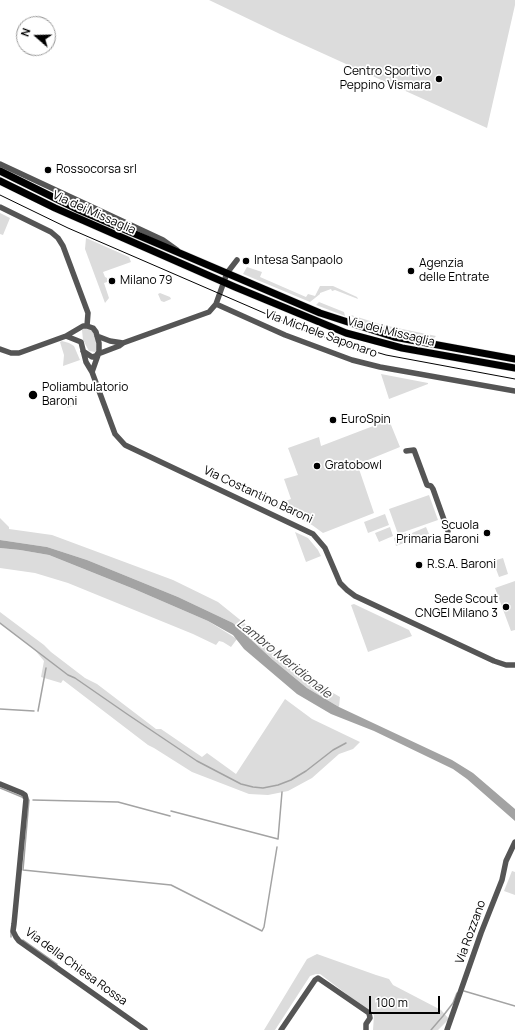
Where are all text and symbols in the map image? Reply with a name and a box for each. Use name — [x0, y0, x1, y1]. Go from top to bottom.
north arrow — [16, 16, 56, 56]
text: N — [17, 26, 34, 38]
place label: Centro Sportivo Peppino Vismara — [340, 65, 431, 93]
marker: Centro Sportivo Peppino Vismara — [434, 74, 444, 84]
place label: Rossocorsa srl — [56, 163, 137, 177]
marker: Rossocorsa srl — [43, 165, 53, 175]
street label: Via dei Missaglia — [50, 188, 138, 238]
place label: Intesa Sanpaolo — [254, 254, 343, 268]
marker: Intesa Sanpaolo — [241, 256, 251, 266]
place label: Agenzia delle Entrate — [419, 257, 489, 285]
marker: Agenzia delle Entrate — [406, 266, 416, 276]
place label: Milano 79 — [120, 274, 172, 288]
marker: Milano 79 — [107, 276, 117, 286]
street label: Via Michele Saponaro — [263, 307, 379, 361]
street label: Via dei Missaglia — [346, 314, 436, 350]
place label: Poliambulatorio Baroni — [42, 381, 128, 409]
marker: Poliambulatorio Baroni — [27, 389, 39, 401]
place label: EuroSpin — [341, 413, 391, 427]
marker: EuroSpin — [328, 415, 338, 425]
place label: Gratobowl — [325, 459, 382, 473]
marker: Gratobowl — [312, 461, 322, 471]
street label: Via Costantino Baroni — [201, 463, 315, 527]
place label: Scuola Primaria Baroni — [396, 519, 479, 547]
marker: Scuola Primaria Baroni — [482, 528, 492, 538]
place label: R.S.A. Baroni — [427, 558, 496, 572]
marker: R.S.A. Baroni — [414, 560, 424, 570]
place label: Sede Scout CNGEI Milano 3 — [415, 593, 498, 621]
marker: Sede Scout CNGEI Milano 3 — [501, 602, 511, 612]
water label: Lambro Meridionale — [233, 616, 335, 702]
street label: Via Rozzano — [453, 898, 489, 966]
street label: Via della Chiesa Rossa — [22, 925, 130, 1009]
scale bar — [371, 988, 442, 1014]
text: 100 m — [376, 994, 408, 1011]

